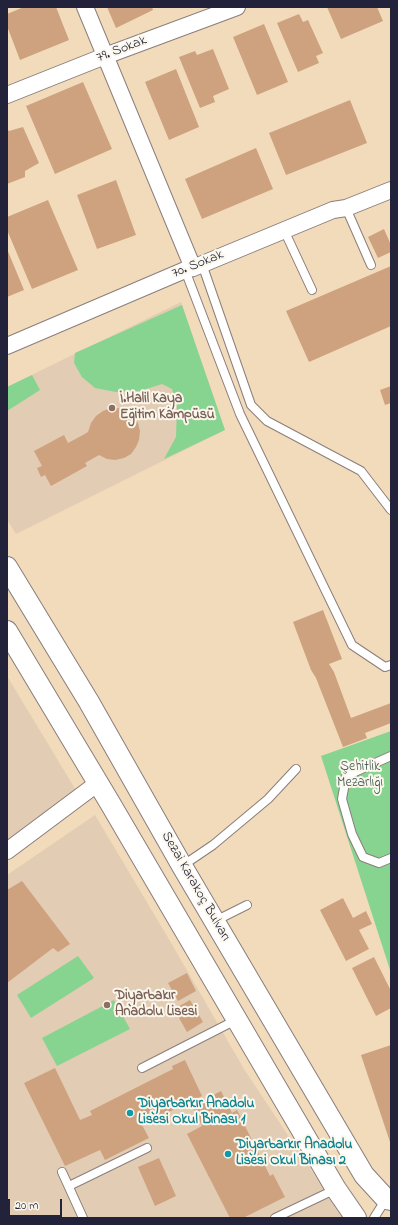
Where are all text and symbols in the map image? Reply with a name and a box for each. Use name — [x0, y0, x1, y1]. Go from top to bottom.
street label: 79. Sokak — [95, 33, 149, 67]
street label: 70. Sokak — [170, 247, 226, 283]
place label: İ.Halil Kaya Eğitim Kampüsü — [120, 392, 215, 424]
marker: İ.Halil Kaya Eğitim Kampüsü — [107, 403, 117, 413]
park label: Şehitlik Mezarlığı — [337, 760, 383, 792]
street label: Sezai Karakoç Bulvarı — [157, 829, 233, 945]
place label: Diyarbakır Anadolu Lisesi — [115, 989, 197, 1022]
marker: Diyarbakır Anadolu Lisesi — [102, 1000, 112, 1010]
place label: Diyarbarkır Anadolu Lisesi Okul Binası 1 — [138, 1097, 254, 1130]
marker: Diyarbarkır Anadolu Lisesi Okul Binası 1 — [125, 1108, 135, 1118]
place label: Diyarbarkır Anadolu Lisesi Okul Binası 2 — [236, 1138, 352, 1170]
marker: Diyarbarkır Anadolu Lisesi Okul Binası 2 — [223, 1149, 233, 1159]
scale bar — [10, 1191, 64, 1217]
text: 20 m — [15, 1197, 38, 1215]

